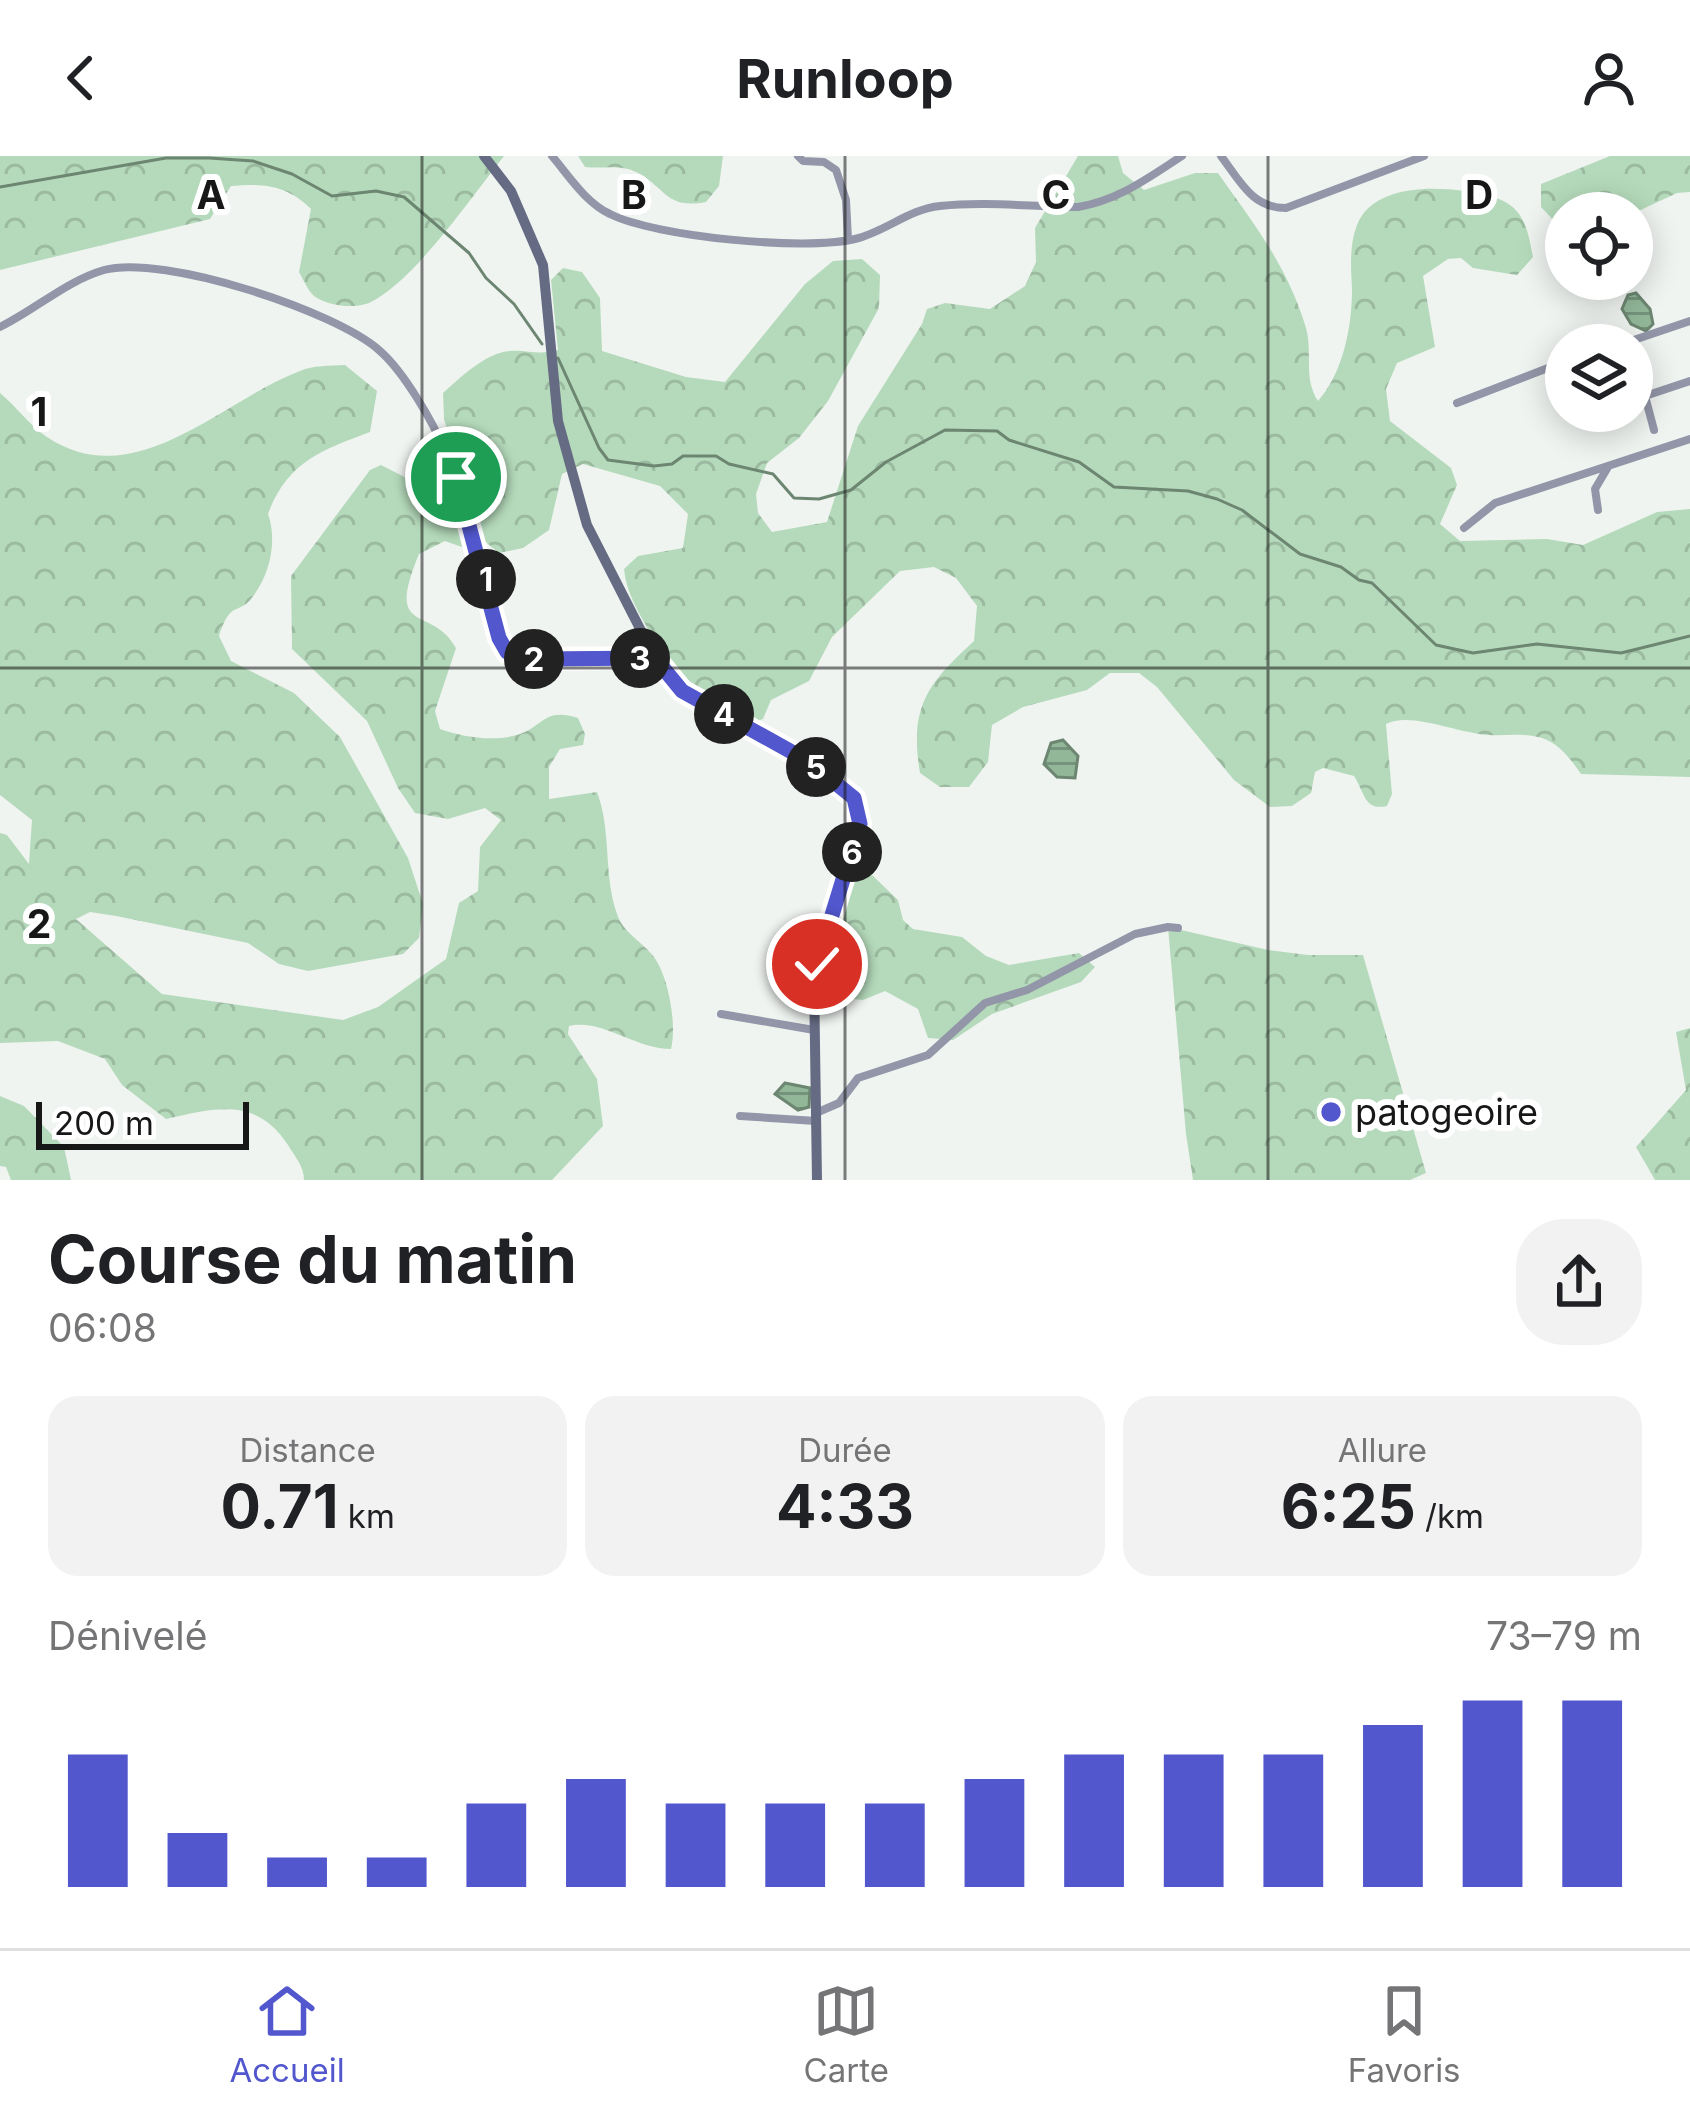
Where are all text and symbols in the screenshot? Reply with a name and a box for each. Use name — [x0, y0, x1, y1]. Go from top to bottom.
icon: back — [48, 45, 114, 111]
icon: person — [1576, 45, 1642, 111]
text: Runloop — [736, 46, 954, 111]
text: A — [196, 171, 226, 218]
text: B — [621, 171, 647, 218]
text: C — [1042, 171, 1070, 218]
text: D — [1465, 171, 1493, 218]
map controls — [1545, 192, 1653, 432]
button: locate — [1545, 192, 1653, 300]
button: layers — [1545, 324, 1653, 432]
text: 1 — [31, 388, 47, 435]
pin — [405, 426, 507, 528]
icon: arrive — [423, 444, 489, 510]
pin: 1 — [456, 549, 516, 609]
text: 1 — [479, 559, 493, 599]
pin: 3 — [610, 628, 670, 688]
pin: 2 — [504, 629, 564, 689]
text: 3 — [629, 638, 651, 678]
text: 2 — [524, 639, 544, 679]
pin: 4 — [694, 684, 754, 744]
text: 4 — [713, 694, 735, 734]
pin: 5 — [786, 737, 846, 797]
text: 5 — [805, 747, 827, 787]
pin: 6 — [822, 822, 882, 882]
text: 6 — [841, 832, 863, 872]
text: 2 — [27, 900, 51, 947]
pin — [766, 913, 868, 1015]
icon: check — [784, 931, 850, 997]
place label: patogeoire — [1355, 1090, 1538, 1134]
scale bar — [36, 1096, 249, 1149]
marker: patogeoire — [1318, 1099, 1344, 1125]
text: 200 m — [54, 1103, 154, 1143]
text: Course du matin — [48, 1219, 577, 1299]
button: share — [1516, 1219, 1642, 1345]
text: 06:08 — [48, 1304, 157, 1351]
text: Distance — [240, 1430, 376, 1470]
text: Durée — [798, 1430, 892, 1470]
text: Allure — [1338, 1430, 1427, 1470]
text: 0.71 — [221, 1470, 339, 1542]
text: 4:33 — [776, 1470, 914, 1542]
text: 6:25 — [1281, 1470, 1416, 1542]
text: km — [339, 1496, 395, 1536]
text: /km — [1416, 1496, 1484, 1536]
text: Dénivelé — [48, 1612, 207, 1659]
text: 73–79 m — [1486, 1612, 1642, 1659]
tab: Accueil — [229, 1978, 345, 2090]
tab: Carte — [804, 1978, 889, 2090]
tab: Favoris — [1348, 1978, 1461, 2090]

